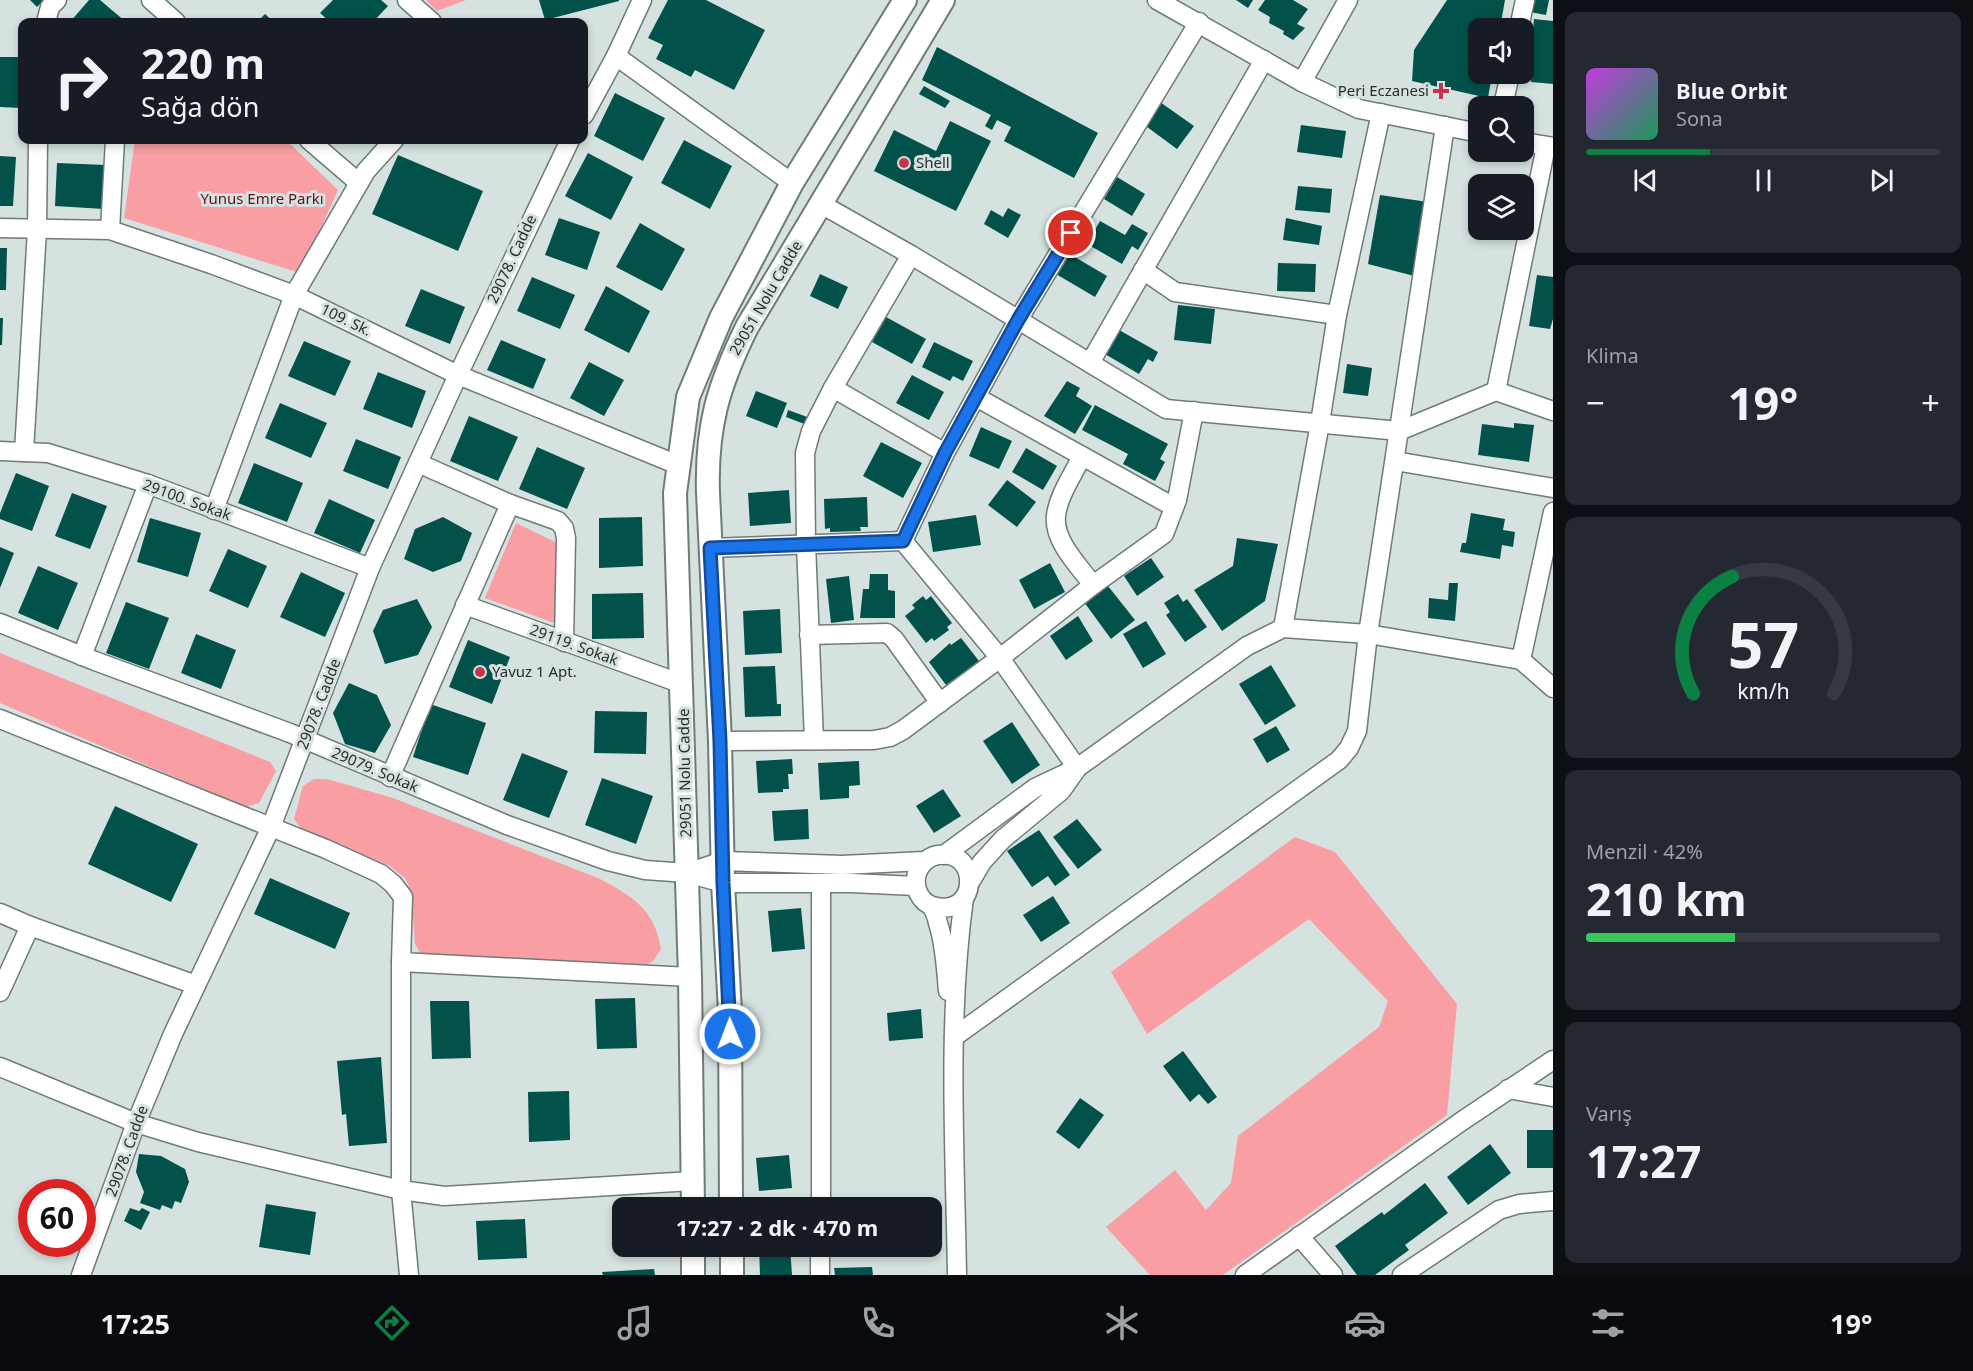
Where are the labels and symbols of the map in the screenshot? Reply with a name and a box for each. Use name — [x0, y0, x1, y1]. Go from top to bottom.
place label: Peri Eczanesi — [1338, 80, 1429, 100]
marker: Peri Eczanesi — [1434, 84, 1448, 98]
place label: Shell — [916, 152, 950, 172]
marker: Shell — [897, 156, 911, 170]
park label: Yunus Emre Parkı — [200, 188, 324, 208]
pin — [1045, 207, 1096, 258]
street label: 29078. Cadde — [482, 211, 540, 306]
street label: 29051 Nolu Cadde — [724, 237, 806, 358]
street label: 109. Sk. — [318, 298, 375, 340]
street label: 29100. Sokak — [140, 474, 234, 524]
street label: 29119. Sokak — [527, 619, 621, 669]
street label: 29078. Cadde — [292, 655, 345, 752]
place label: Yavuz 1 Apt. — [492, 661, 577, 681]
marker: Yavuz 1 Apt. — [473, 665, 487, 679]
street label: 29051 Nolu Cadde — [673, 708, 695, 838]
street label: 29079. Sokak — [329, 742, 422, 796]
position arrow — [698, 1002, 762, 1066]
street label: 29078. Cadde — [100, 1102, 152, 1199]
speed limit sign: 60 — [18, 1179, 96, 1257]

